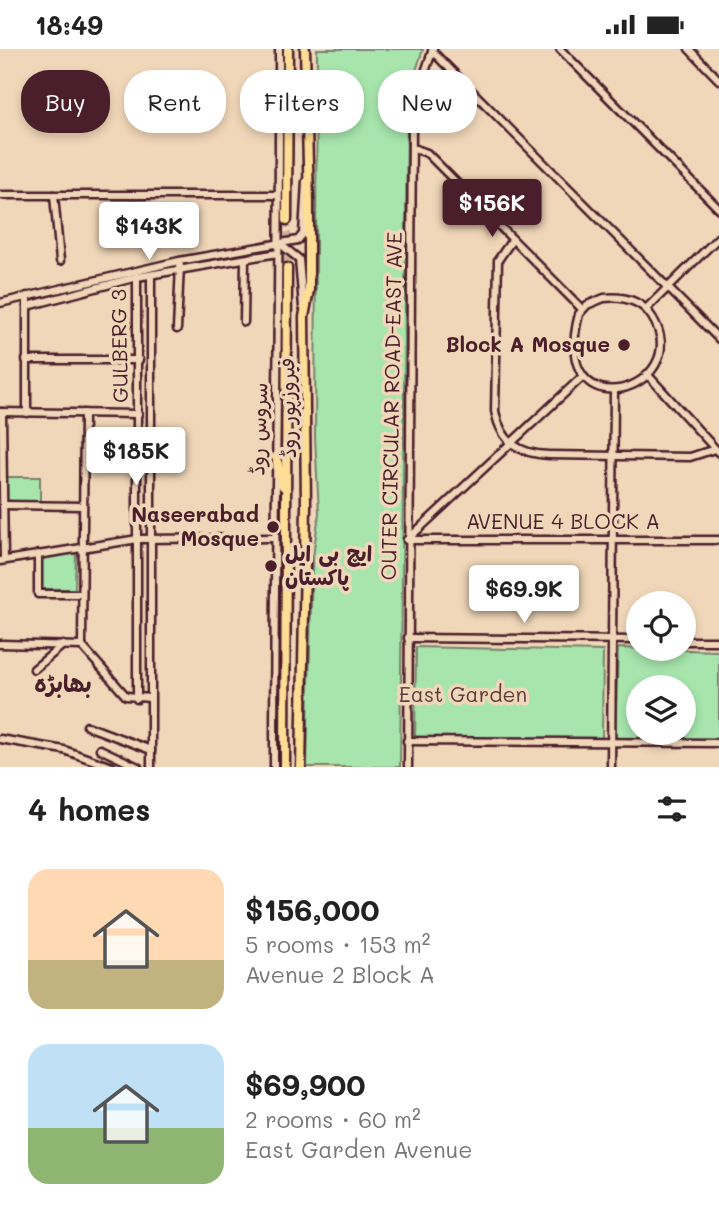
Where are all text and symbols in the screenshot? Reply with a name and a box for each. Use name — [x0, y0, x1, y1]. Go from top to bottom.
text: 18:49 — [35, 8, 103, 42]
chip: Buy — [21, 70, 110, 133]
chip: Rent — [124, 70, 226, 133]
chip: Filters — [240, 70, 364, 133]
chip: New — [378, 70, 477, 133]
pin: $156K — [443, 179, 541, 239]
text: $156K — [459, 187, 525, 217]
pin: $143K — [100, 203, 198, 262]
text: $143K — [115, 210, 183, 240]
street label: OUTER CIRCULAR ROAD-EAST AVE — [374, 231, 407, 580]
street label: GULBERG 3 — [104, 289, 133, 403]
place label: Block A Mosque — [445, 330, 610, 357]
marker: Block A Mosque — [616, 337, 632, 353]
street label: فیروزپور روڈ — [272, 357, 303, 459]
street label: سروس روڈ — [242, 382, 273, 476]
pin: $185K — [87, 427, 185, 487]
text: $185K — [102, 435, 170, 465]
place label: Naseerabad Mosque — [131, 500, 259, 551]
street label: AVENUE 4 BLOCK A — [466, 507, 660, 534]
marker: Naseerabad Mosque — [265, 519, 281, 535]
place label: ایچ بی ایل پاکستان — [285, 539, 372, 591]
marker: ایچ بی ایل پاکستان — [263, 558, 279, 574]
pin: $69.9K — [467, 565, 581, 625]
text: $69.9K — [485, 573, 563, 603]
map controls — [626, 591, 696, 745]
button: locate — [626, 591, 696, 661]
district label: بھابڑہ — [34, 668, 92, 698]
button: layers — [626, 675, 696, 745]
park label: East Garden — [399, 680, 527, 707]
text: 4 homes — [28, 789, 150, 829]
icon: filters — [653, 790, 691, 828]
text: $156,000 — [245, 889, 380, 929]
icon: home — [84, 897, 168, 981]
text: 5 rooms · 153 m² — [245, 929, 430, 959]
text: Avenue 2 Block A — [245, 959, 435, 989]
text: $69,900 — [245, 1064, 366, 1104]
icon: home — [84, 1072, 168, 1156]
text: 2 rooms · 60 m² — [245, 1104, 421, 1134]
text: East Garden Avenue — [245, 1134, 473, 1164]

